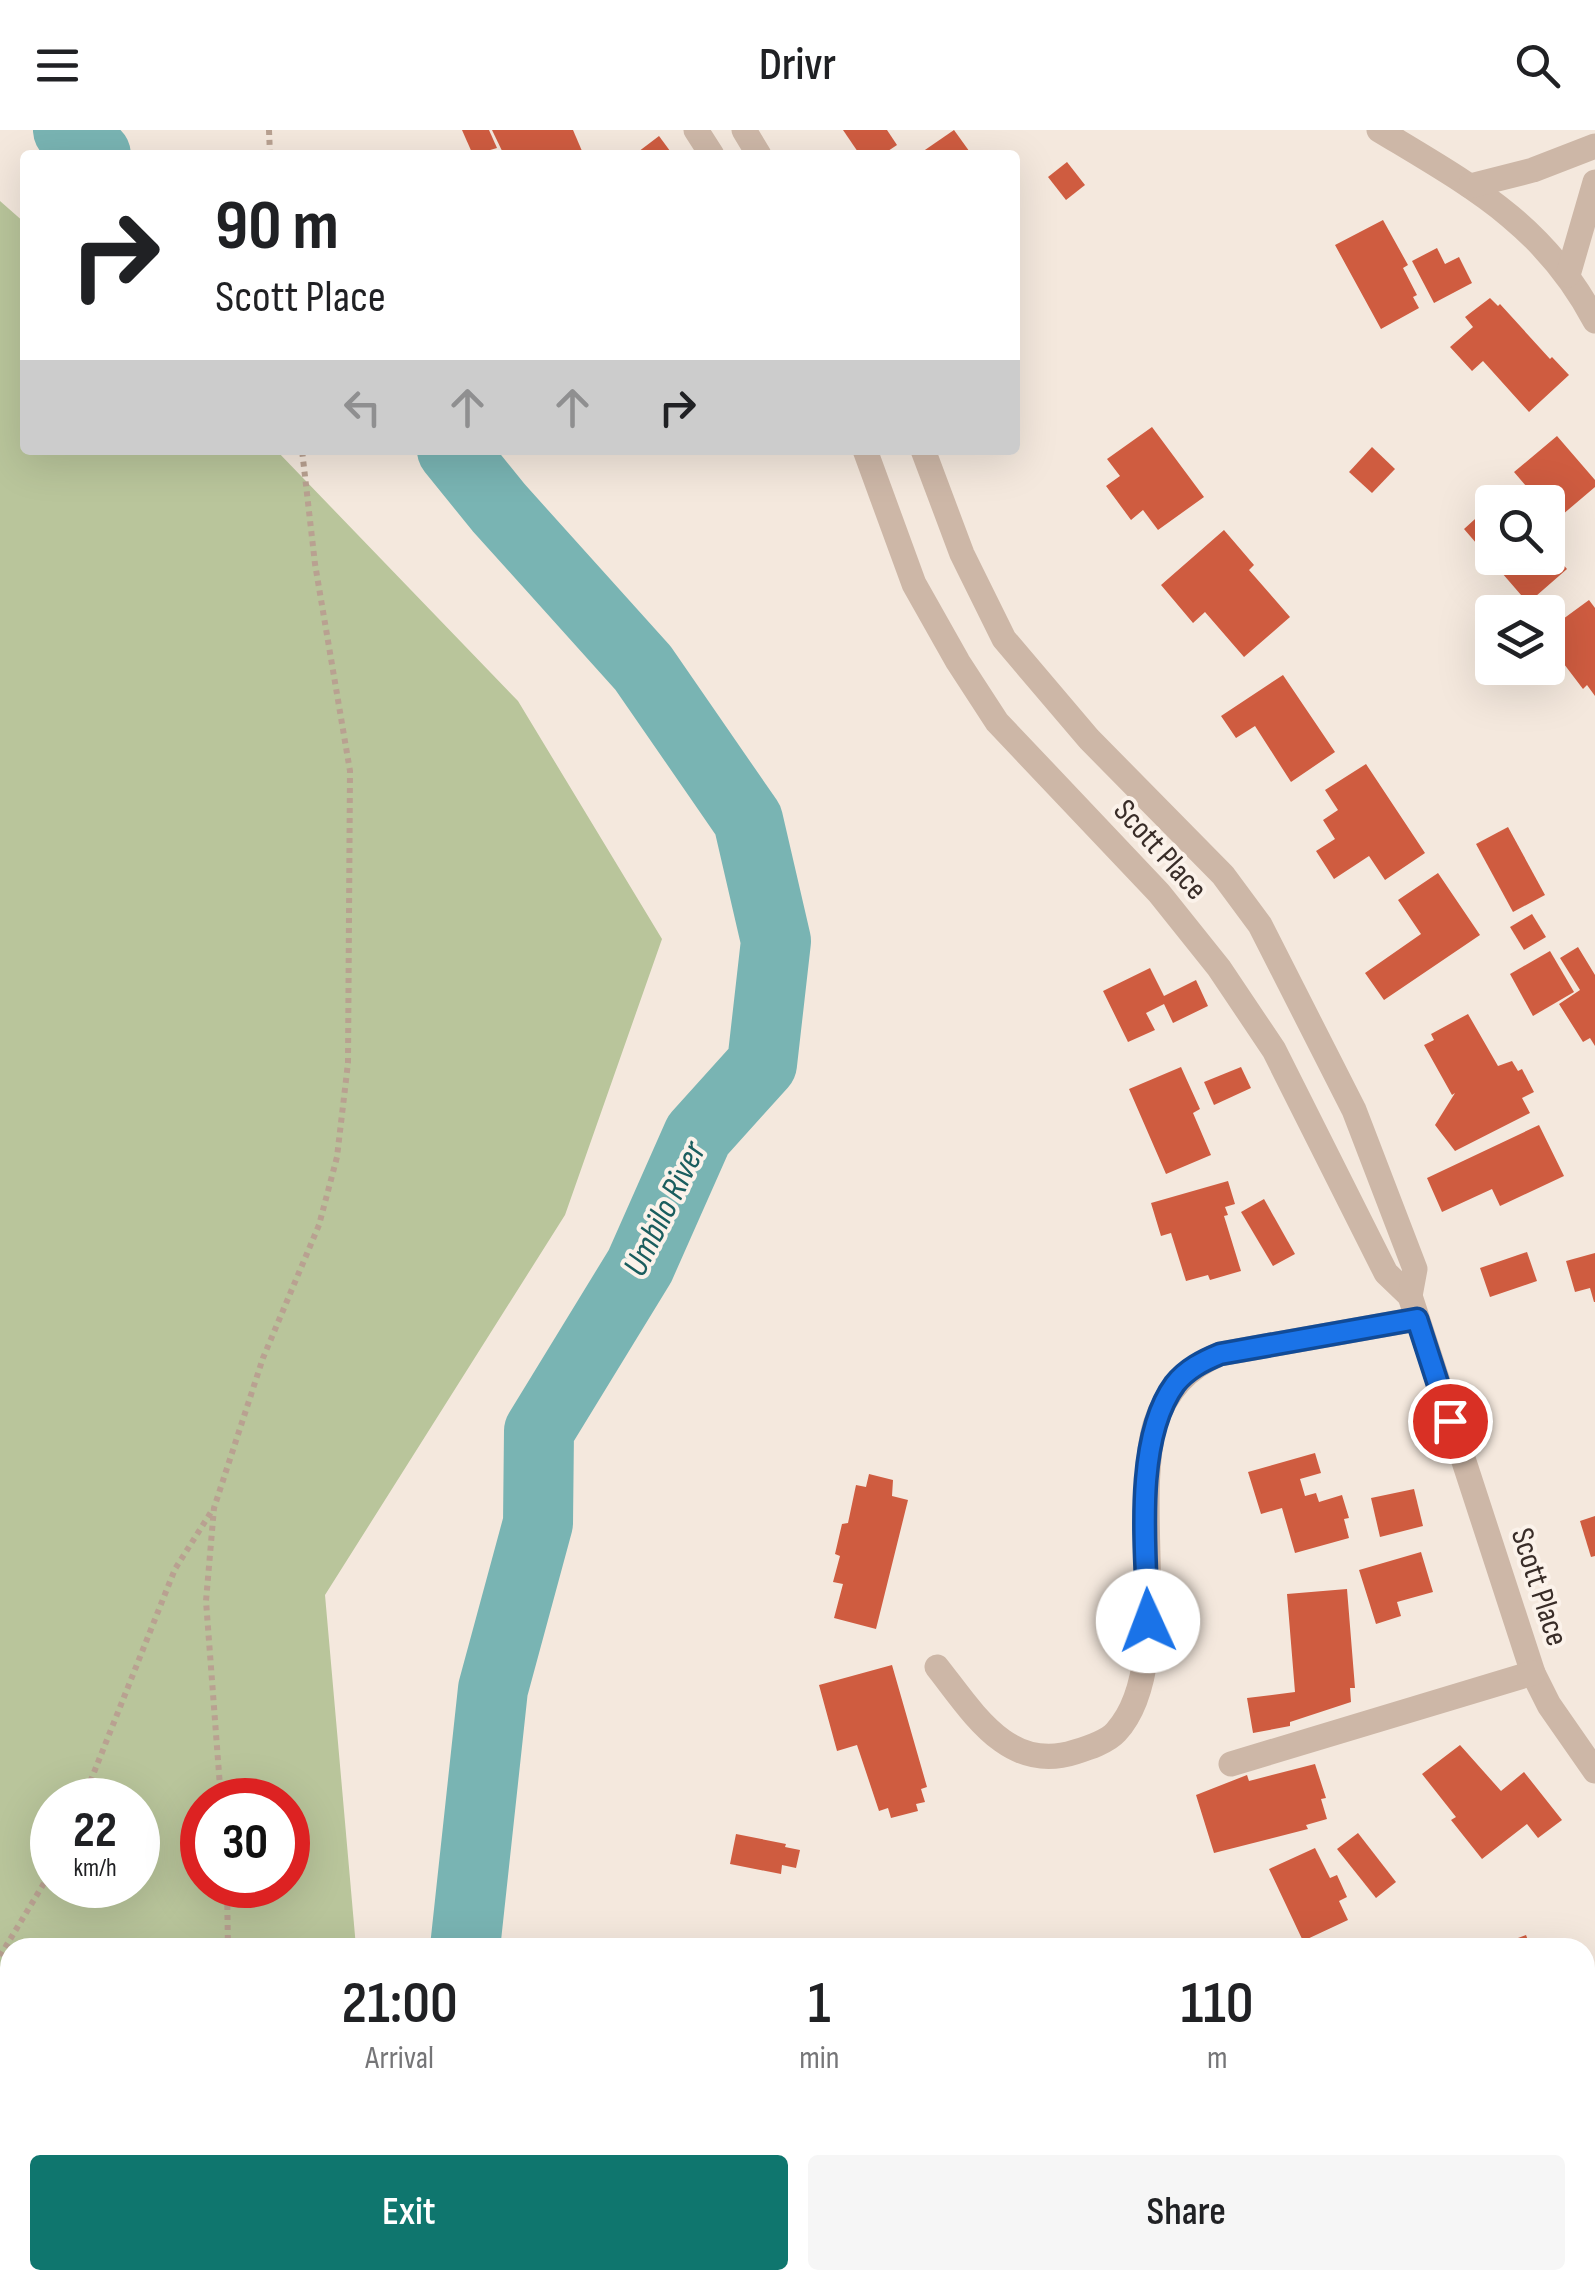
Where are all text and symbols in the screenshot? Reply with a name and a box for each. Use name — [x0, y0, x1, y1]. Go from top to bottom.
icon: menu — [30, 38, 85, 93]
text: Drivr — [759, 38, 836, 93]
icon: search — [1510, 38, 1565, 93]
text: 90 m — [215, 185, 339, 269]
icon: right — [50, 190, 180, 320]
text: Scott Place — [215, 270, 386, 325]
icon: left — [335, 380, 390, 435]
icon: ahead — [440, 380, 495, 435]
icon: ahead — [545, 380, 600, 435]
icon: right — [650, 380, 705, 435]
map controls — [1475, 485, 1565, 685]
button: search — [1475, 485, 1565, 575]
button: layers — [1475, 595, 1565, 685]
street label: Scott Place — [1105, 792, 1215, 908]
water label: Umbilo River — [614, 1134, 716, 1283]
pin — [1408, 1379, 1493, 1464]
icon: arrive — [1423, 1394, 1478, 1449]
street label: Scott Place — [1502, 1523, 1576, 1651]
position arrow — [1096, 1569, 1200, 1673]
speed limit sign: 30 — [180, 1778, 310, 1908]
text: 22 — [73, 1801, 117, 1861]
text: km/h — [73, 1853, 117, 1884]
text: 21:00 — [341, 1968, 458, 2040]
text: 1 — [808, 1968, 831, 2040]
text: 110 — [1181, 1968, 1254, 2040]
text: Arrival — [365, 2039, 434, 2078]
text: min — [799, 2039, 839, 2078]
text: m — [1207, 2039, 1227, 2078]
button: Exit — [30, 2155, 788, 2270]
button: Share — [808, 2155, 1565, 2270]

